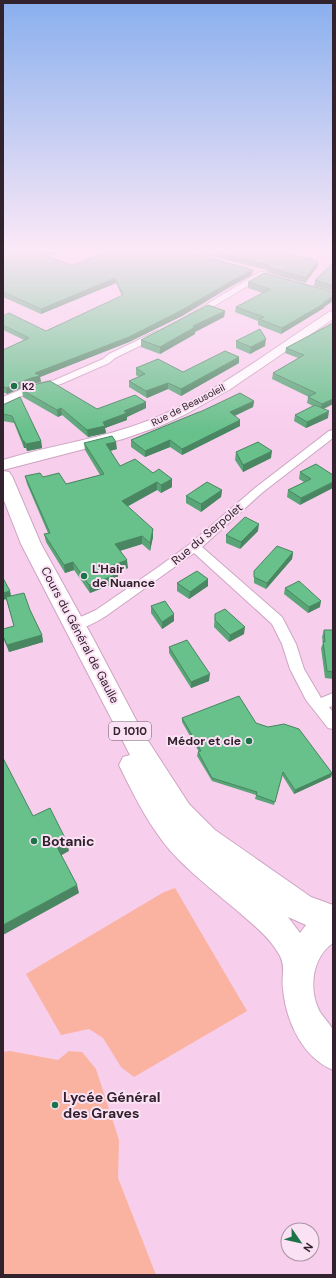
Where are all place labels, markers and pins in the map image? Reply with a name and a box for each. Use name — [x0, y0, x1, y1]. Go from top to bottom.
place label: K2 — [22, 380, 35, 393]
marker: K2 — [9, 381, 19, 391]
place label: L'Hair de Nuance — [92, 561, 155, 591]
marker: L'Hair de Nuance — [79, 571, 89, 581]
place label: Médor et cie — [167, 733, 241, 749]
marker: Médor et cie — [244, 736, 254, 746]
place label: Botanic — [42, 832, 94, 850]
marker: Botanic — [29, 836, 39, 846]
place label: Lycée Général des Graves — [63, 1088, 160, 1122]
marker: Lycée Général des Graves — [50, 1100, 60, 1110]

